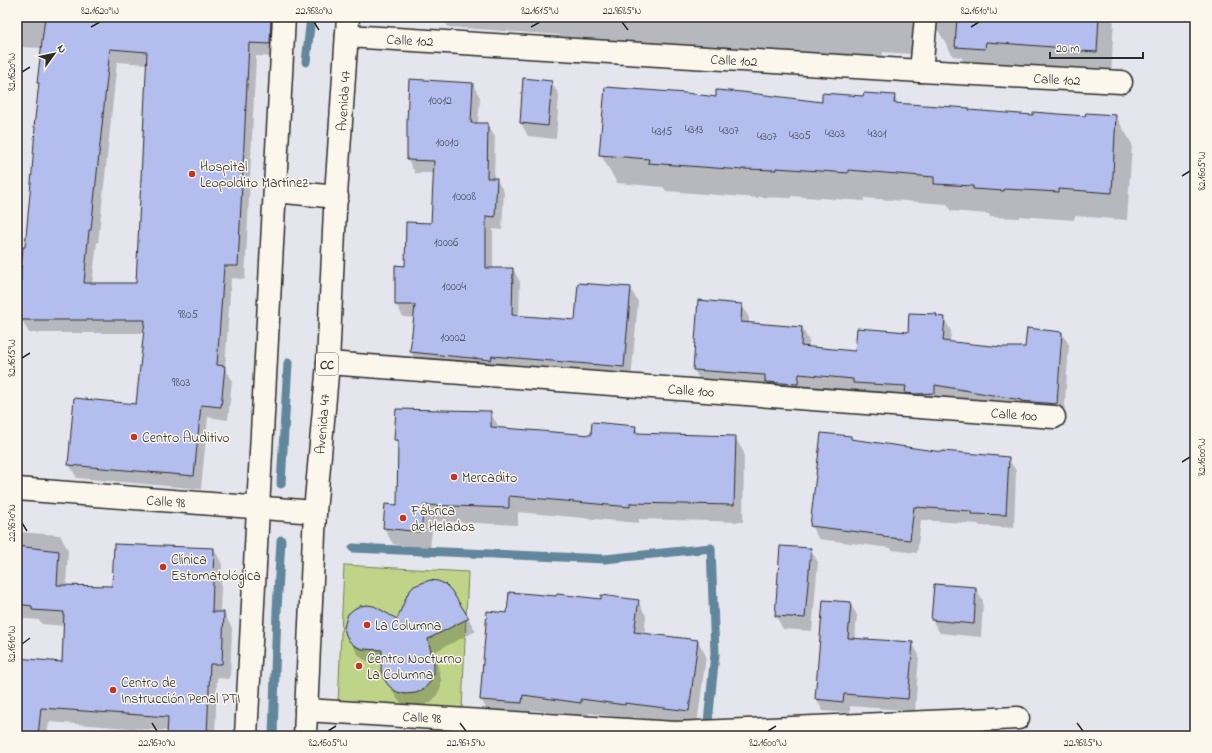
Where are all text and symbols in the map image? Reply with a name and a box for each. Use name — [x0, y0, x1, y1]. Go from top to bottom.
text: 82.1620°W — [81, 4, 119, 19]
text: 22.9680°N — [296, 4, 333, 19]
text: 82.1615°W — [521, 4, 559, 19]
text: 22.9685°N — [603, 4, 641, 19]
text: 82.1610°W — [961, 4, 997, 19]
street label: Calle 102 — [386, 30, 434, 53]
north arrow — [34, 34, 74, 74]
scale bar — [1050, 34, 1143, 60]
text: 20 m — [1056, 40, 1079, 58]
text: N — [53, 42, 70, 57]
street label: Calle 102 — [710, 50, 758, 73]
text: 82.1620°W — [5, 53, 20, 91]
street label: Calle 102 — [1033, 69, 1081, 92]
street label: Avenida 47 — [332, 70, 357, 132]
house number: 10012 — [428, 92, 452, 110]
house number: 4313 — [685, 121, 703, 139]
house number: 4307 — [719, 122, 739, 140]
house number: 4315 — [652, 123, 672, 141]
house number: 4303 — [825, 125, 845, 143]
house number: 4301 — [868, 125, 887, 143]
house number: 4305 — [789, 127, 811, 145]
house number: 4307 — [757, 128, 777, 146]
house number: 10010 — [435, 134, 459, 152]
text: 82.1605°W — [1195, 151, 1210, 190]
place label: Hospital Leopoldito Martínez — [200, 157, 308, 194]
marker: Hospital Leopoldito Martínez — [187, 169, 197, 179]
house number: 10008 — [452, 188, 476, 206]
house number: 10006 — [434, 234, 459, 252]
house number: 10004 — [442, 278, 466, 296]
house number: 9805 — [178, 306, 198, 324]
house number: 10002 — [440, 329, 466, 347]
text: 82.1615°W — [5, 339, 20, 377]
road number: CC — [316, 353, 338, 375]
house number: 9803 — [172, 374, 190, 392]
street label: Calle 100 — [667, 379, 715, 404]
street label: Avenida 47 — [310, 393, 337, 455]
street label: Calle 100 — [990, 403, 1038, 428]
place label: Centro Auditivo — [142, 428, 230, 449]
marker: Centro Auditivo — [129, 432, 139, 442]
text: 82.1600°W — [1195, 438, 1210, 476]
place label: Mercadito — [462, 468, 517, 489]
marker: Mercadito — [449, 472, 459, 482]
street label: Calle 98 — [146, 491, 186, 514]
place label: Fábrica de Helados — [410, 501, 475, 538]
text: 22.9670°N — [5, 504, 20, 542]
marker: Fábrica de Helados — [398, 513, 408, 523]
place label: Clínica Estomatológica — [171, 550, 261, 588]
marker: Clínica Estomatológica — [158, 562, 168, 572]
place label: La Columna — [375, 616, 441, 637]
marker: La Columna — [362, 620, 372, 630]
text: 82.1610°W — [5, 626, 20, 662]
place label: Centro Nocturno La Columna — [367, 649, 462, 686]
marker: Centro Nocturno La Columna — [354, 661, 364, 671]
place label: Centro de Instrucción Penal PTI — [121, 673, 240, 710]
marker: Centro de Instrucción Penal PTI — [108, 685, 118, 695]
street label: Calle 98 — [402, 707, 442, 730]
text: 22.9670°N — [138, 736, 176, 751]
text: 82.1605°W — [309, 736, 348, 751]
text: 22.9675°N — [447, 736, 486, 751]
text: 82.1600°W — [749, 736, 787, 751]
text: 22.9685°N — [1064, 736, 1102, 751]

